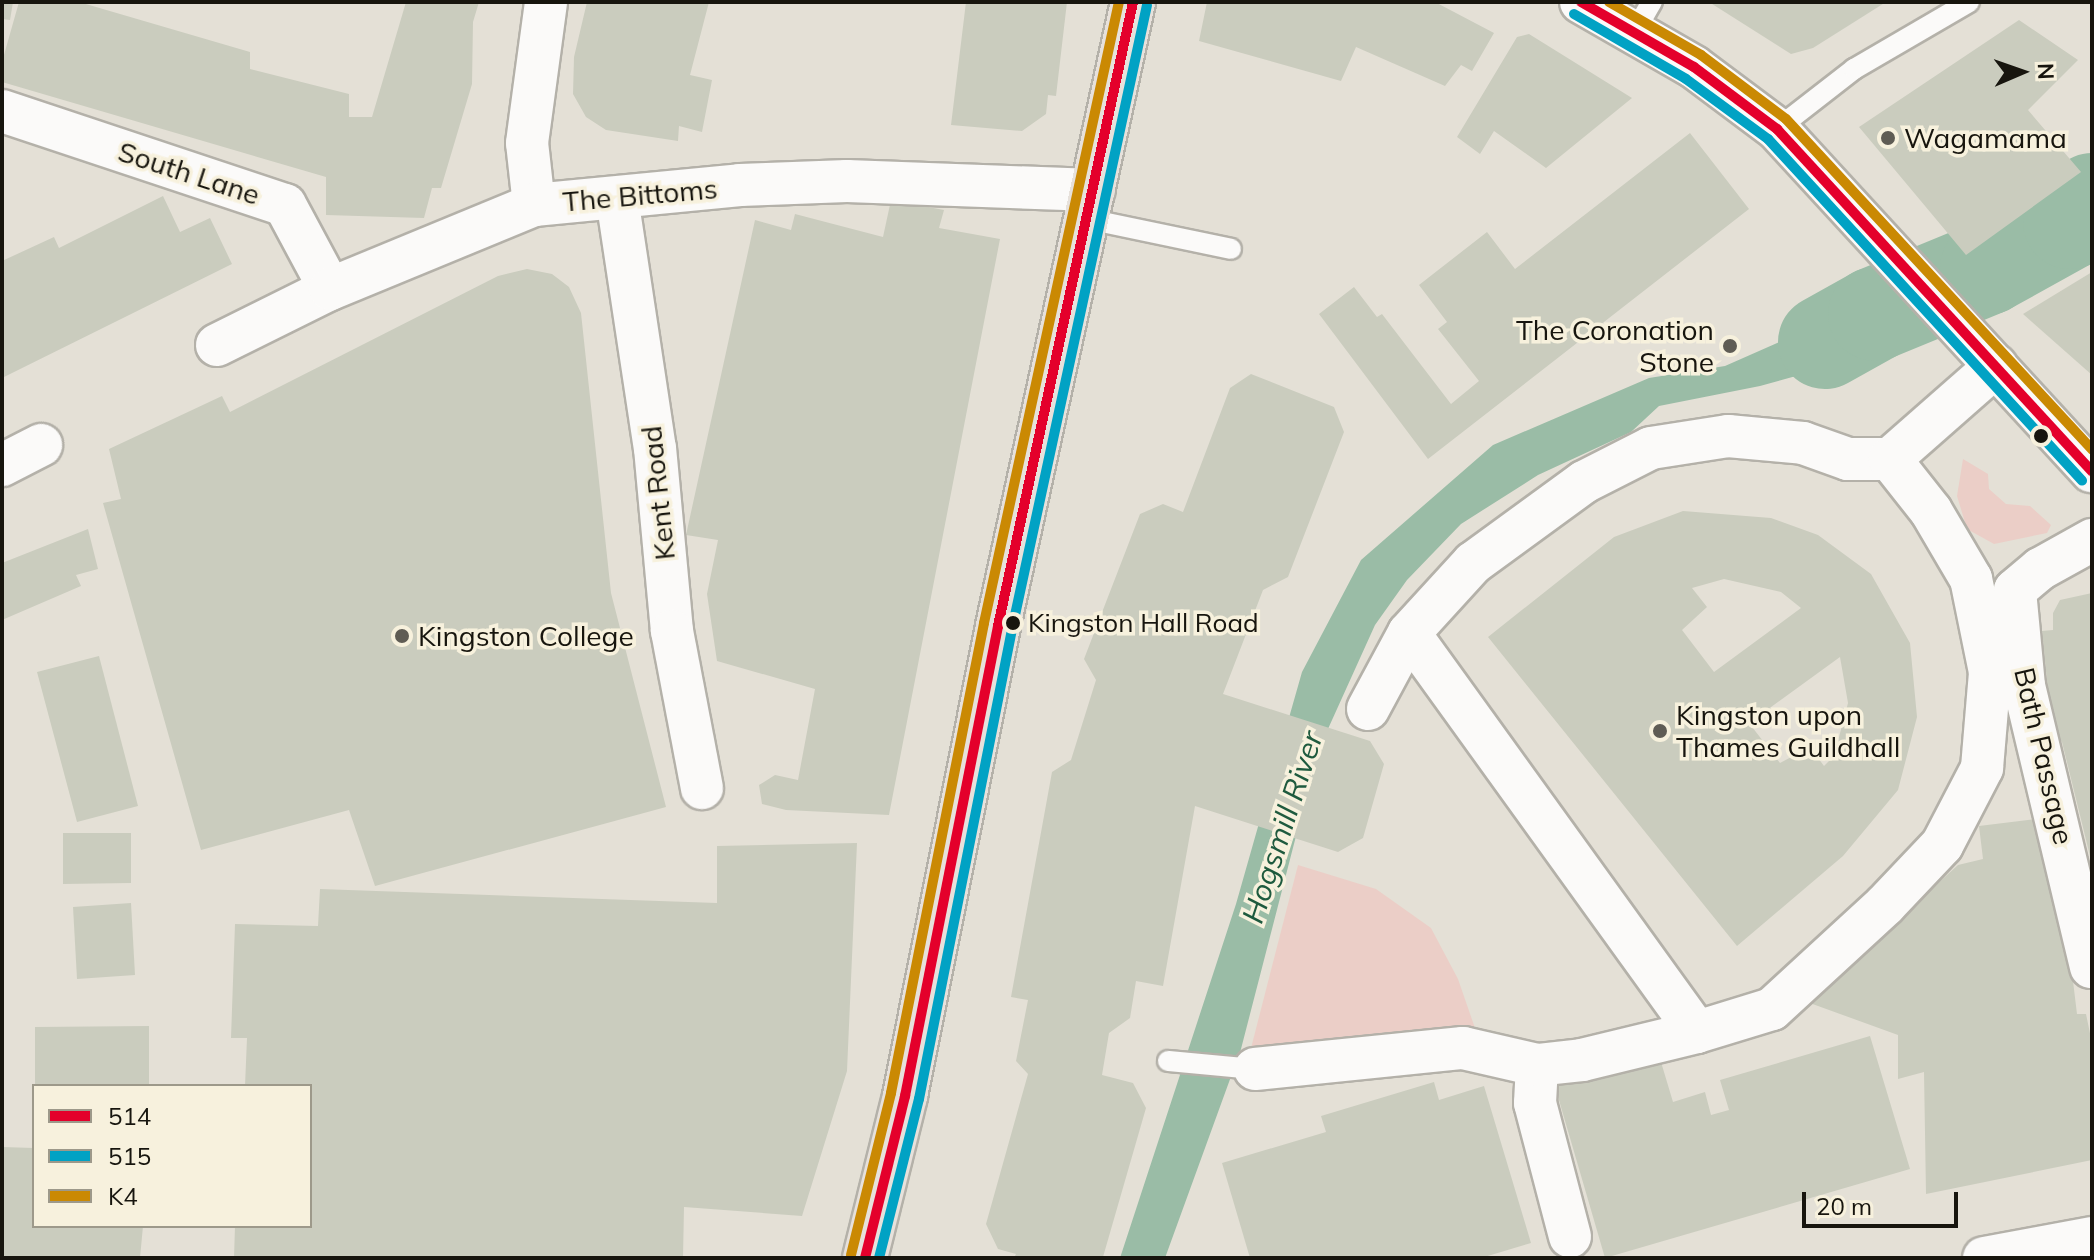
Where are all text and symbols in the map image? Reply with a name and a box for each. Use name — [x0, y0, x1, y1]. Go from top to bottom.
north arrow — [1982, 32, 2062, 112]
text: N — [2032, 62, 2060, 80]
place label: Wagamama — [1904, 121, 2067, 155]
marker: Wagamama — [1879, 129, 1897, 147]
street label: South Lane — [114, 134, 264, 212]
street label: The Bittoms — [561, 172, 719, 218]
place label: The Coronation Stone — [1516, 313, 1714, 379]
marker: The Coronation Stone — [1721, 337, 1739, 355]
street label: Kent Road — [634, 424, 682, 562]
unlabelled marker — [2033, 428, 2049, 444]
place label: Kingston Hall Road — [1028, 607, 1259, 639]
marker: Kingston Hall Road — [1005, 615, 1021, 631]
place label: Kingston College — [418, 619, 634, 653]
marker: Kingston College — [393, 627, 411, 645]
street label: Bath Passage — [2007, 664, 2081, 848]
place label: Kingston upon Thames Guildhall — [1676, 698, 1900, 764]
marker: Kingston upon Thames Guildhall — [1651, 722, 1669, 740]
water label: Hogsmill River — [1234, 727, 1330, 927]
legend — [32, 1084, 312, 1228]
text: 514 — [108, 1101, 151, 1131]
text: 515 — [108, 1141, 151, 1171]
scale bar — [1806, 1176, 1962, 1226]
text: K4 — [108, 1181, 138, 1211]
text: 20 m — [1816, 1191, 1872, 1221]

